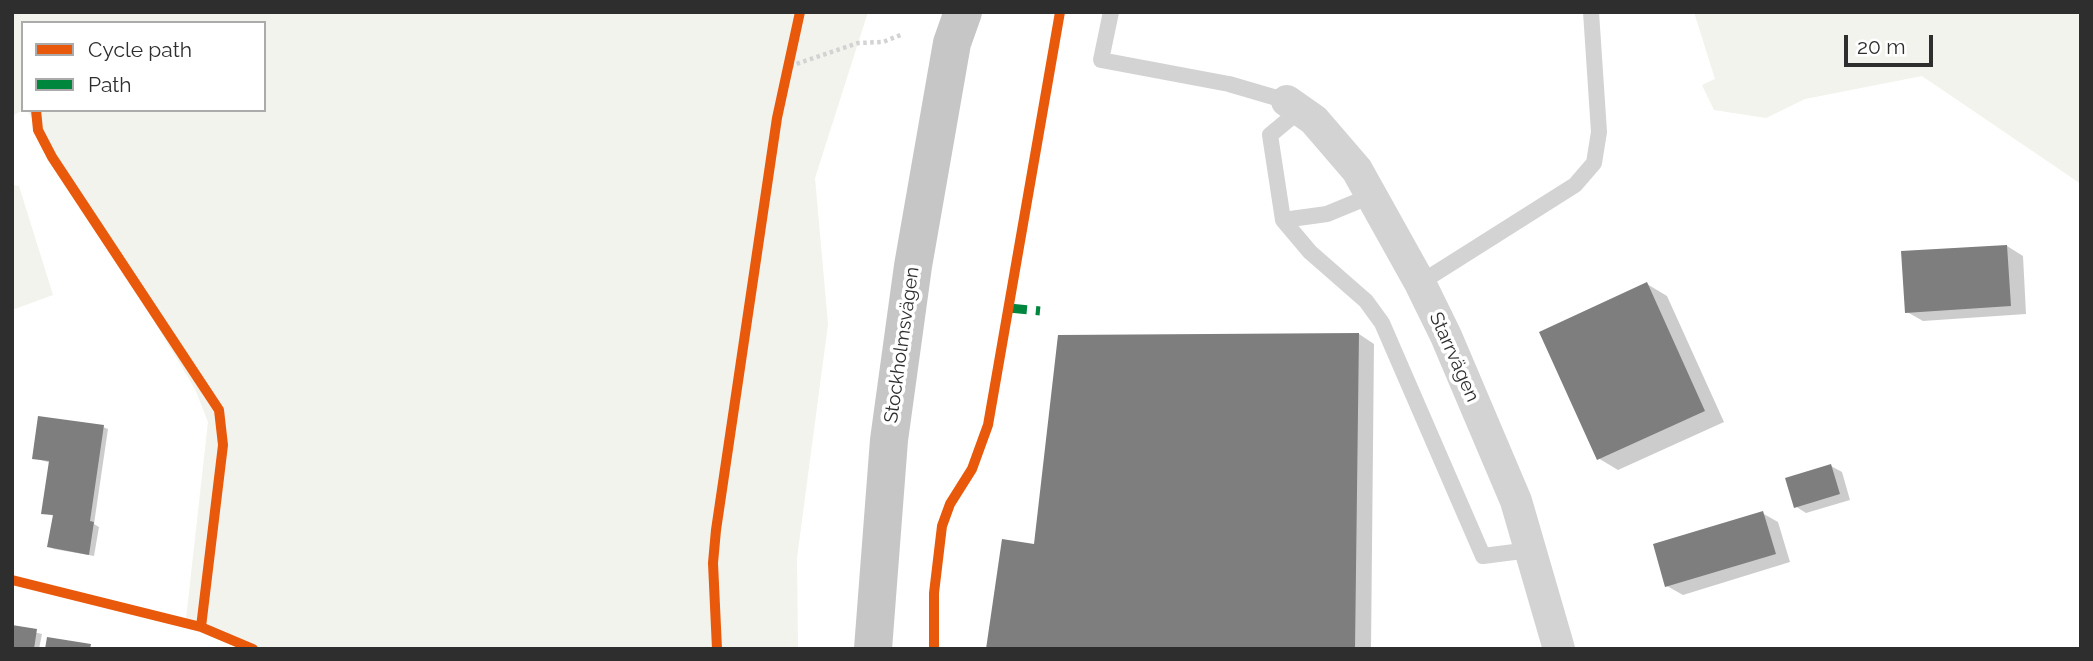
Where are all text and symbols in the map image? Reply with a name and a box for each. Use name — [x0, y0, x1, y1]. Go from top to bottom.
legend — [21, 21, 266, 112]
scale bar — [1848, 21, 1937, 65]
text: 20 m — [1857, 34, 1905, 59]
text: Cycle path — [88, 37, 192, 62]
text: Path — [88, 72, 132, 97]
street label: Stockholmsvägen — [880, 265, 924, 425]
street label: Starrvägen — [1424, 309, 1484, 405]

